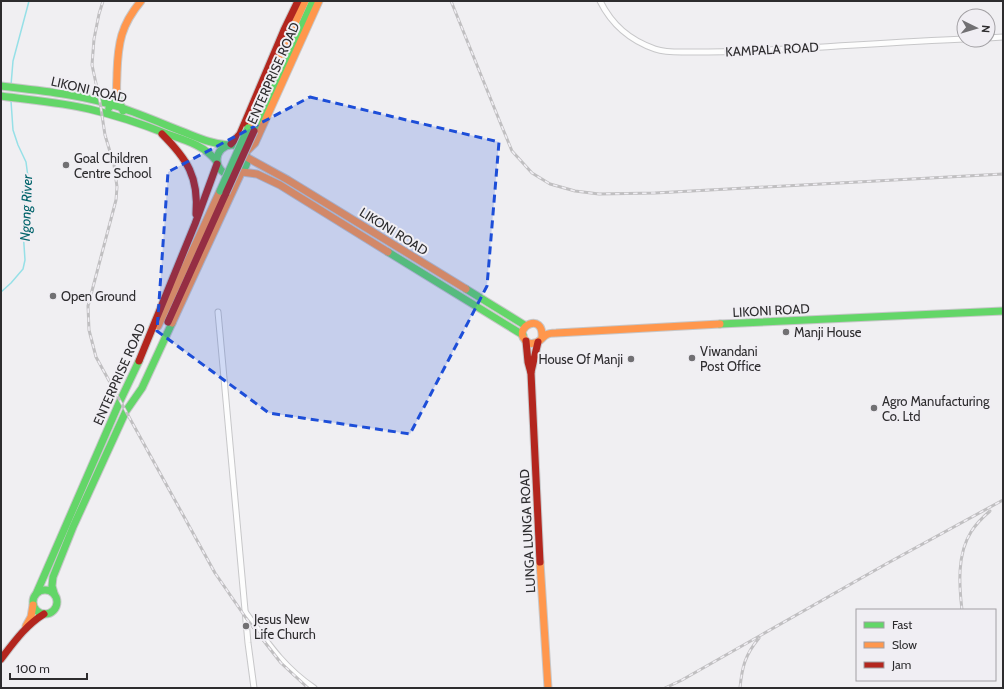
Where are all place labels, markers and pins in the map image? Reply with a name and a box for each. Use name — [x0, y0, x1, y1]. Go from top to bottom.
place label: Goal Children Centre School — [74, 150, 151, 181]
marker: Goal Children Centre School — [61, 160, 71, 170]
place label: Open Ground — [61, 288, 136, 304]
marker: Open Ground — [48, 291, 58, 301]
place label: Manji House — [794, 324, 862, 341]
marker: Manji House — [781, 327, 791, 337]
place label: Viwandani Post Office — [700, 343, 761, 374]
place label: House Of Manji — [538, 351, 623, 368]
marker: Viwandani Post Office — [687, 353, 697, 363]
marker: House Of Manji — [626, 354, 636, 364]
place label: Agro Manufacturing Co. Ltd — [882, 393, 990, 424]
marker: Agro Manufacturing Co. Ltd — [869, 403, 879, 413]
place label: Jesus New Life Church — [253, 611, 316, 642]
marker: Jesus New Life Church — [241, 621, 251, 631]

